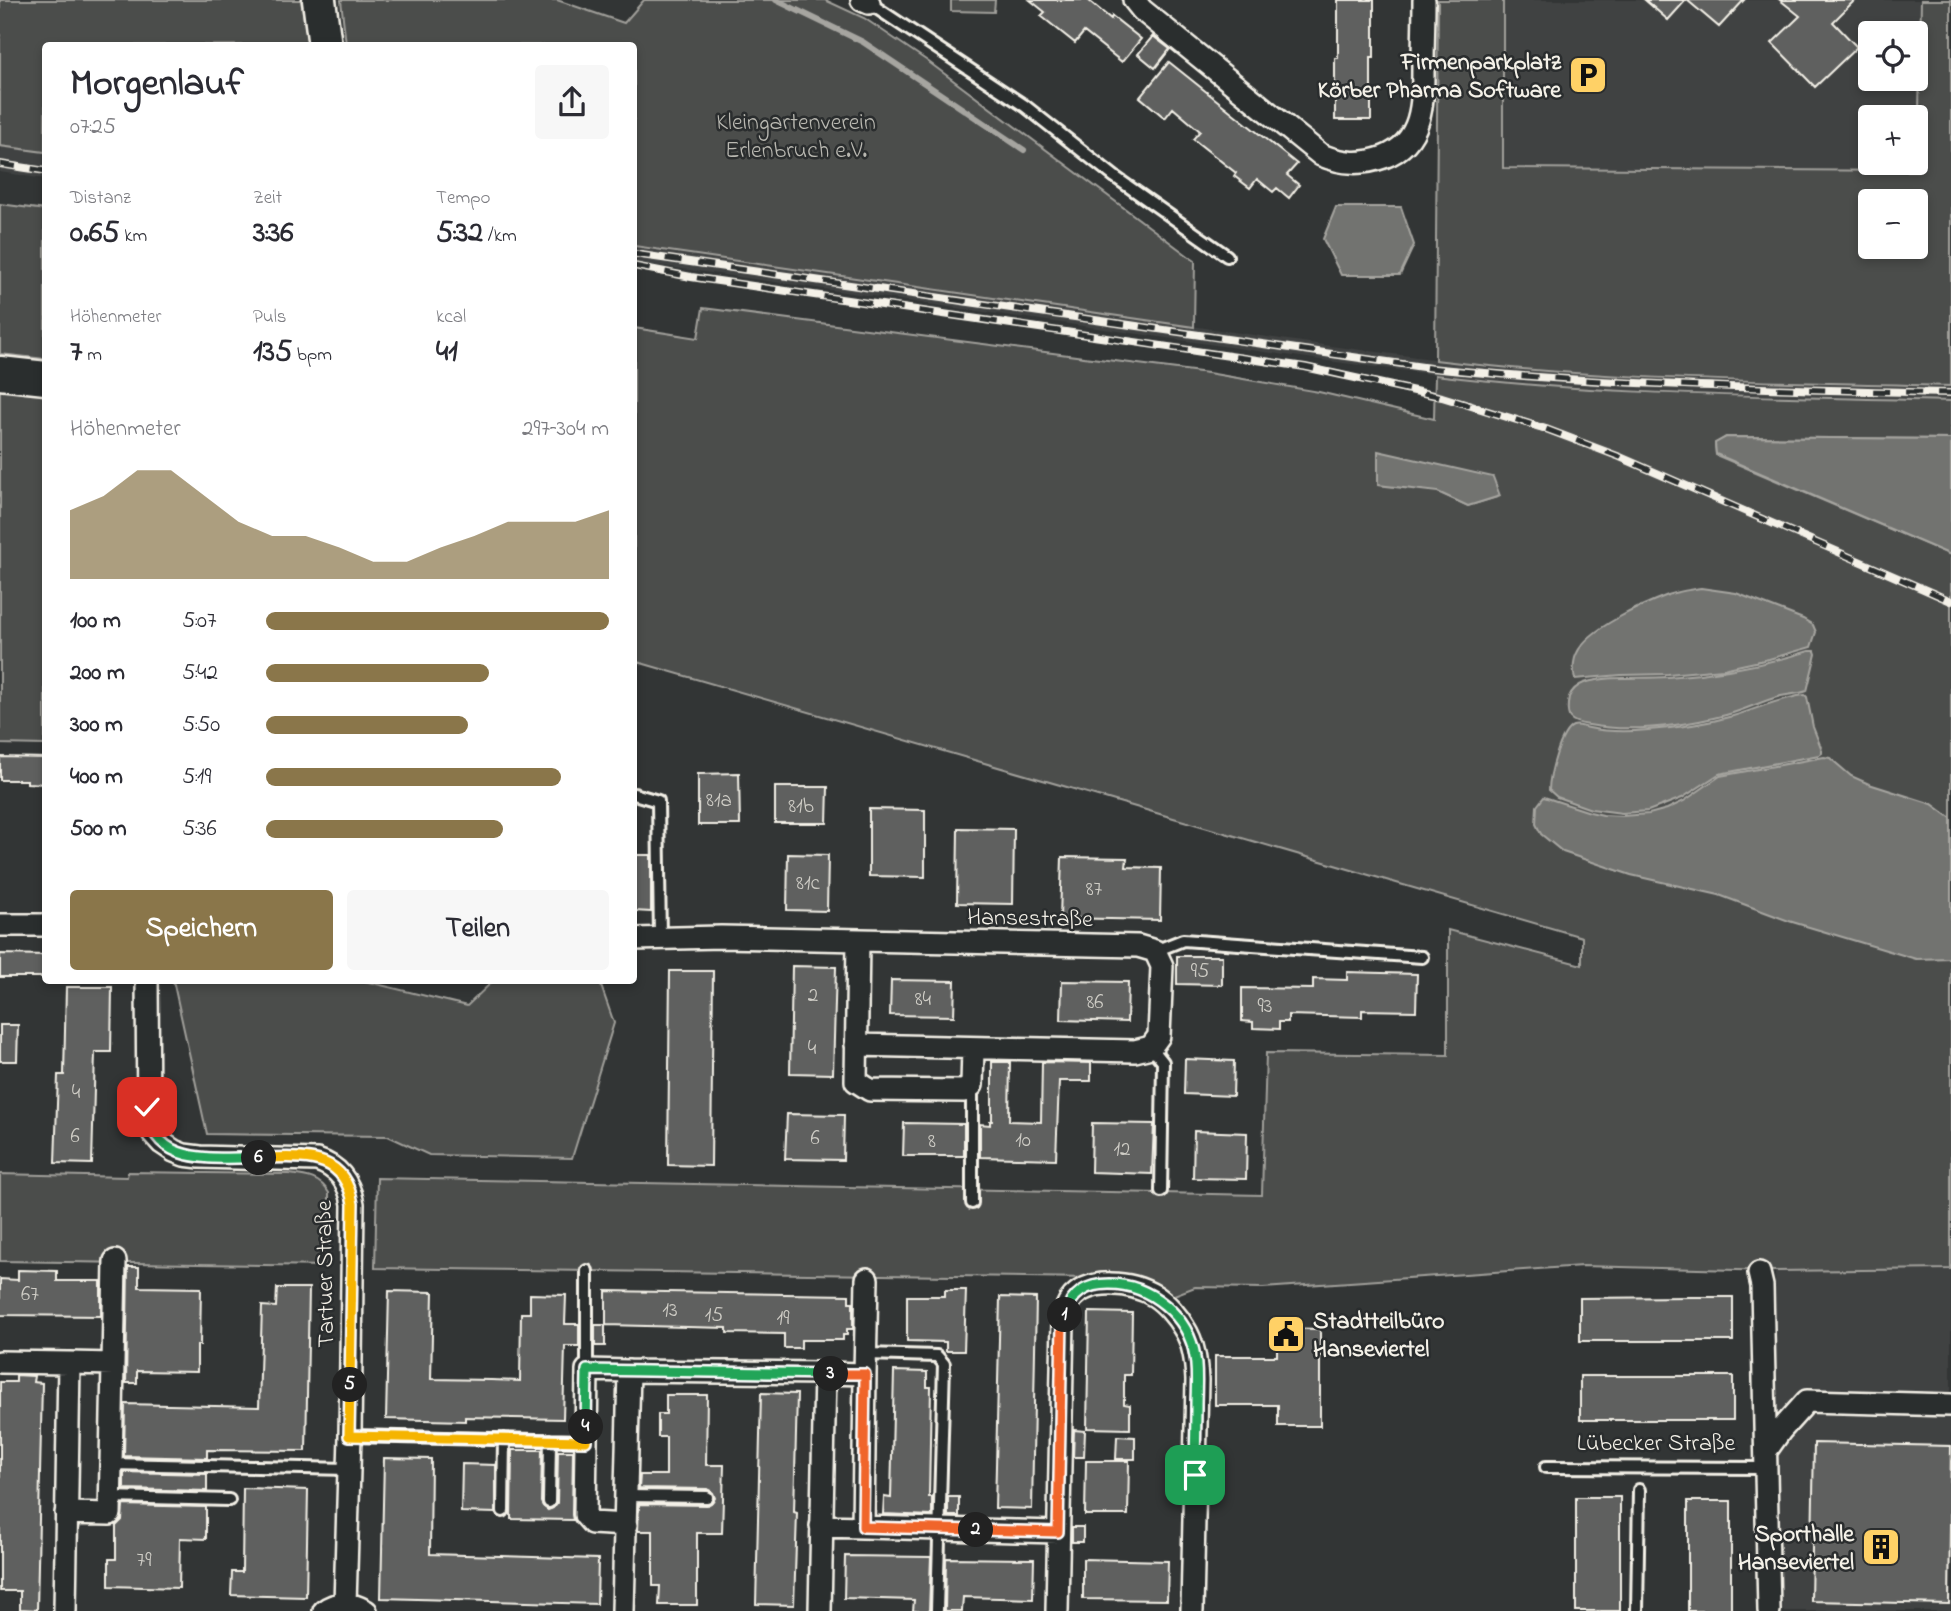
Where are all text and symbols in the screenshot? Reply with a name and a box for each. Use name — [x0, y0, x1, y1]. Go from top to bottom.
map controls — [1858, 21, 1928, 259]
button: locate — [1858, 21, 1928, 91]
place label: Firmenparkplatz Körber Pharma Software — [1318, 46, 1562, 109]
parking icon: Firmenparkplatz Körber Pharma Software — [1567, 54, 1609, 96]
text: Morgenlauf — [70, 57, 244, 113]
button: share — [535, 65, 609, 139]
button: + — [1858, 105, 1928, 175]
park label: Kleingartenverein Erlenbruch e.V. — [716, 106, 876, 169]
text: 07:25 — [70, 111, 116, 144]
text: Distanz — [70, 185, 131, 212]
text: Zeit — [253, 185, 282, 212]
text: Tempo — [436, 185, 490, 212]
button: − — [1858, 189, 1928, 259]
text: 0.65 — [70, 212, 119, 256]
text: 3:36 — [253, 212, 294, 256]
text: 5:32 — [436, 212, 483, 256]
text: km — [119, 223, 147, 250]
text: /km — [483, 223, 517, 250]
text: Höhenmeter — [70, 304, 161, 331]
text: Puls — [253, 304, 287, 331]
text: kcal — [436, 304, 466, 331]
text: 7 — [70, 331, 82, 375]
text: 135 — [253, 331, 292, 375]
text: 41 — [436, 331, 458, 375]
text: m — [82, 342, 102, 369]
text: bpm — [292, 342, 332, 369]
text: Höhenmeter — [70, 413, 181, 446]
text: 297–304 m — [522, 413, 609, 446]
text: 100 m — [70, 605, 121, 638]
text: 5:07 — [182, 605, 217, 638]
text: 200 m — [70, 657, 125, 690]
text: 5:42 — [182, 657, 218, 690]
text: 300 m — [70, 709, 123, 742]
text: 5:50 — [182, 709, 220, 742]
text: 400 m — [70, 761, 123, 794]
text: 5:19 — [182, 761, 211, 794]
house number: 81a — [706, 786, 732, 816]
house number: 81b — [788, 792, 814, 822]
text: 500 m — [70, 813, 127, 846]
text: 5:36 — [182, 813, 217, 846]
house number: 81c — [796, 869, 821, 899]
house number: 87 — [1086, 875, 1103, 905]
button: Speichern — [70, 890, 333, 970]
button: Teilen — [347, 890, 609, 970]
street label: Hansestraße — [967, 901, 1093, 938]
house number: 95 — [1191, 957, 1209, 987]
house number: 2 — [808, 981, 818, 1011]
house number: 84 — [915, 985, 932, 1015]
house number: 86 — [1086, 988, 1104, 1018]
house number: 93 — [1258, 992, 1273, 1022]
house number: 4 — [808, 1034, 817, 1064]
pin — [117, 1077, 177, 1137]
house number: 4 — [72, 1078, 81, 1108]
icon: check — [128, 1088, 166, 1126]
house number: 6 — [70, 1122, 80, 1152]
house number: 6 — [810, 1124, 820, 1154]
house number: 10 — [1015, 1126, 1031, 1156]
house number: 8 — [928, 1127, 936, 1157]
house number: 12 — [1113, 1135, 1131, 1165]
pin: 6 — [242, 1140, 276, 1176]
text: 6 — [254, 1144, 263, 1171]
street label: Tartuer Straße — [308, 1200, 345, 1348]
house number: 67 — [21, 1280, 39, 1310]
house number: 13 — [662, 1296, 678, 1326]
pin: 1 — [1048, 1298, 1082, 1332]
house number: 15 — [705, 1301, 723, 1331]
text: 1 — [1061, 1301, 1068, 1328]
house number: 19 — [777, 1304, 790, 1334]
place label: Stadtteilbüro Hanseviertel — [1313, 1305, 1444, 1368]
public building icon: Stadtteilbüro Hanseviertel — [1265, 1313, 1307, 1355]
pin: 3 — [814, 1356, 848, 1392]
text: 3 — [827, 1360, 834, 1387]
pin: 5 — [332, 1368, 368, 1402]
text: 5 — [344, 1371, 355, 1398]
pin: 4 — [568, 1410, 604, 1444]
text: 4 — [582, 1413, 589, 1440]
street label: Lübecker Straße — [1577, 1427, 1735, 1462]
pin — [1165, 1445, 1225, 1505]
icon: arrive — [1176, 1456, 1214, 1494]
pin: 2 — [958, 1512, 993, 1548]
text: 2 — [971, 1516, 980, 1543]
place label: Sporthalle Hanseviertel — [1738, 1518, 1855, 1581]
building icon: Sporthalle Hanseviertel — [1860, 1526, 1902, 1568]
house number: 79 — [137, 1546, 152, 1576]

